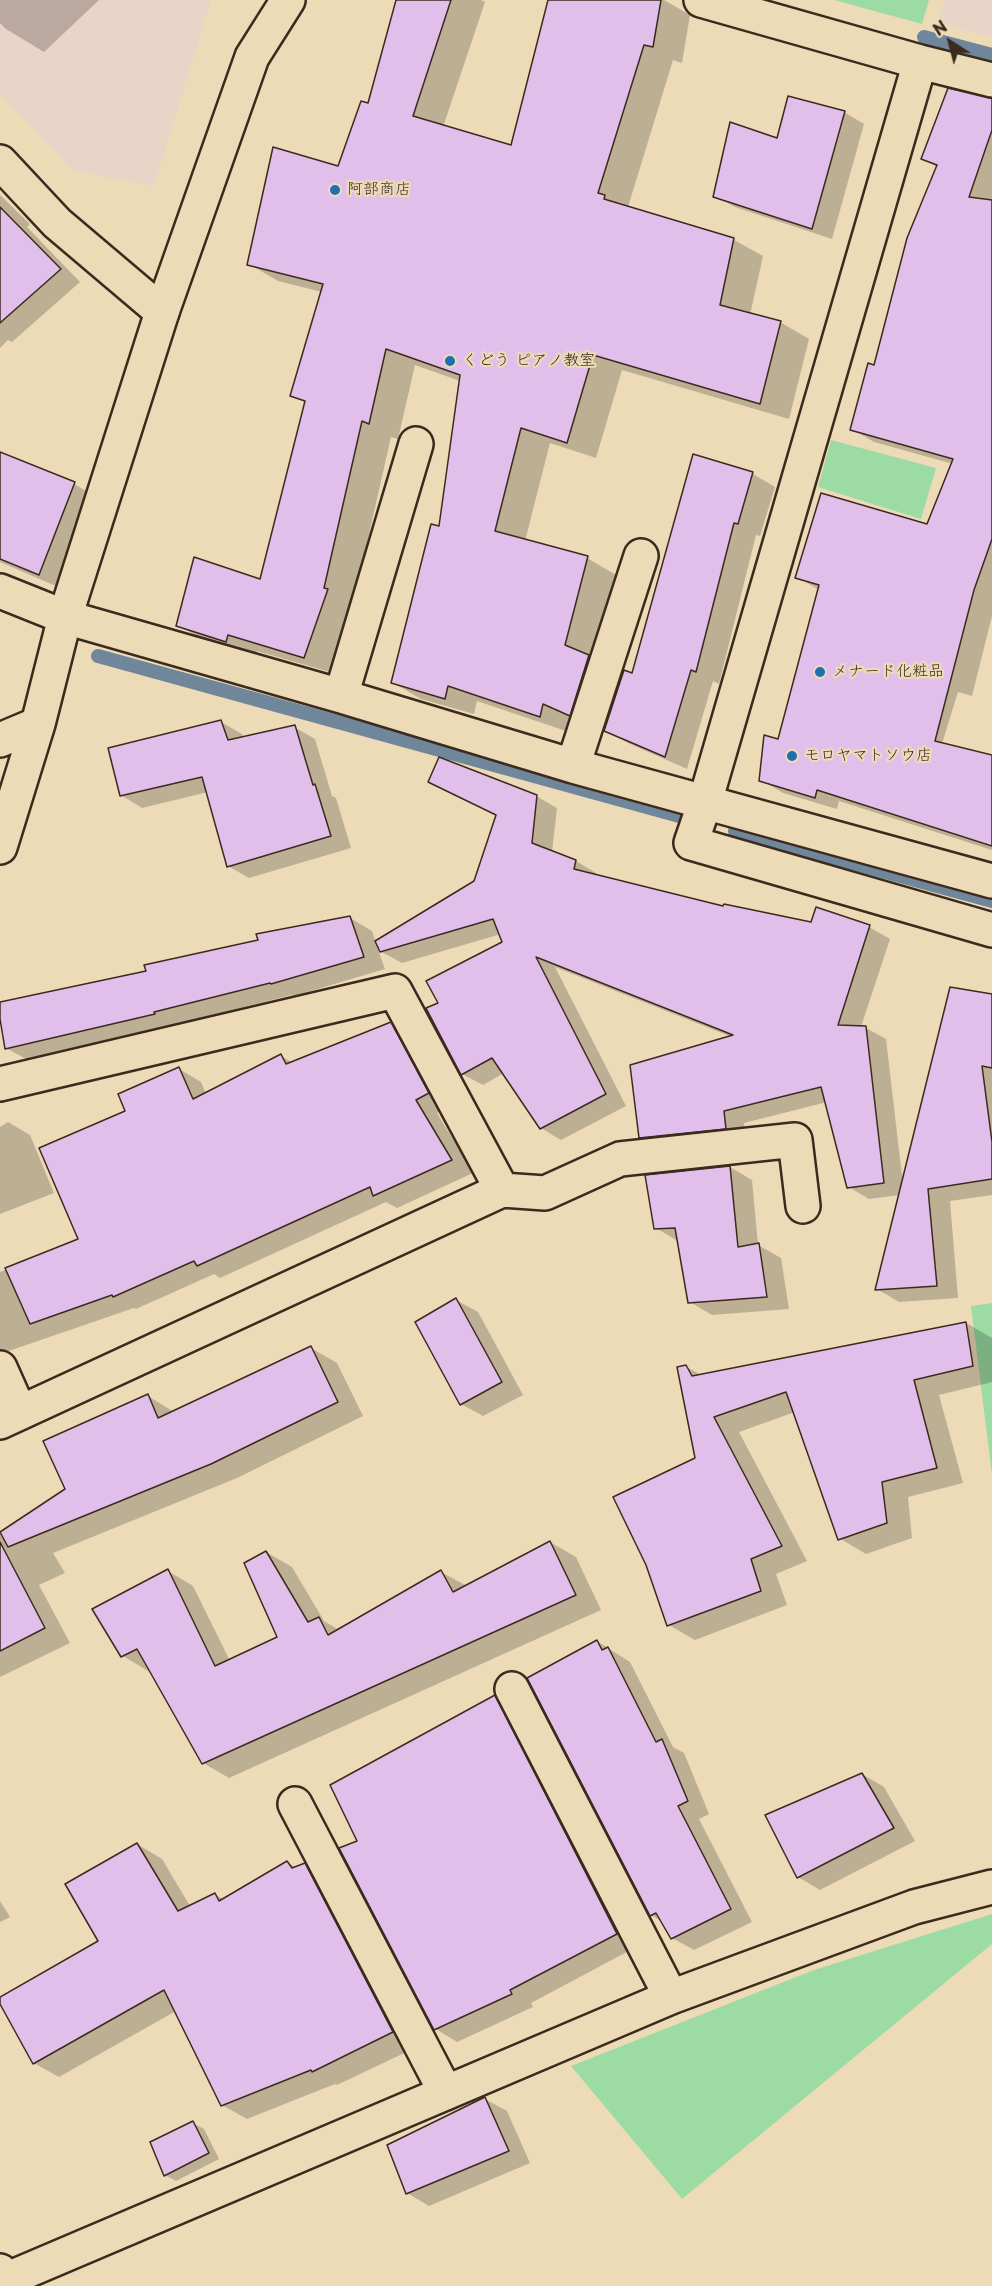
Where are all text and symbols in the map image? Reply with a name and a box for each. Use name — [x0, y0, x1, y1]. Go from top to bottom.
north arrow — [920, 12, 980, 72]
text: N — [927, 14, 952, 41]
place label: 阿部商店 — [347, 180, 411, 200]
marker: 阿部商店 — [328, 183, 342, 197]
place label: くどう ピアノ教室 — [462, 351, 595, 371]
marker: くどう ピアノ教室 — [443, 354, 457, 368]
place label: メナード化粧品 — [832, 662, 944, 682]
marker: メナード化粧品 — [813, 665, 827, 679]
place label: モロヤマトソウ店 — [804, 746, 932, 766]
marker: モロヤマトソウ店 — [785, 749, 799, 763]

